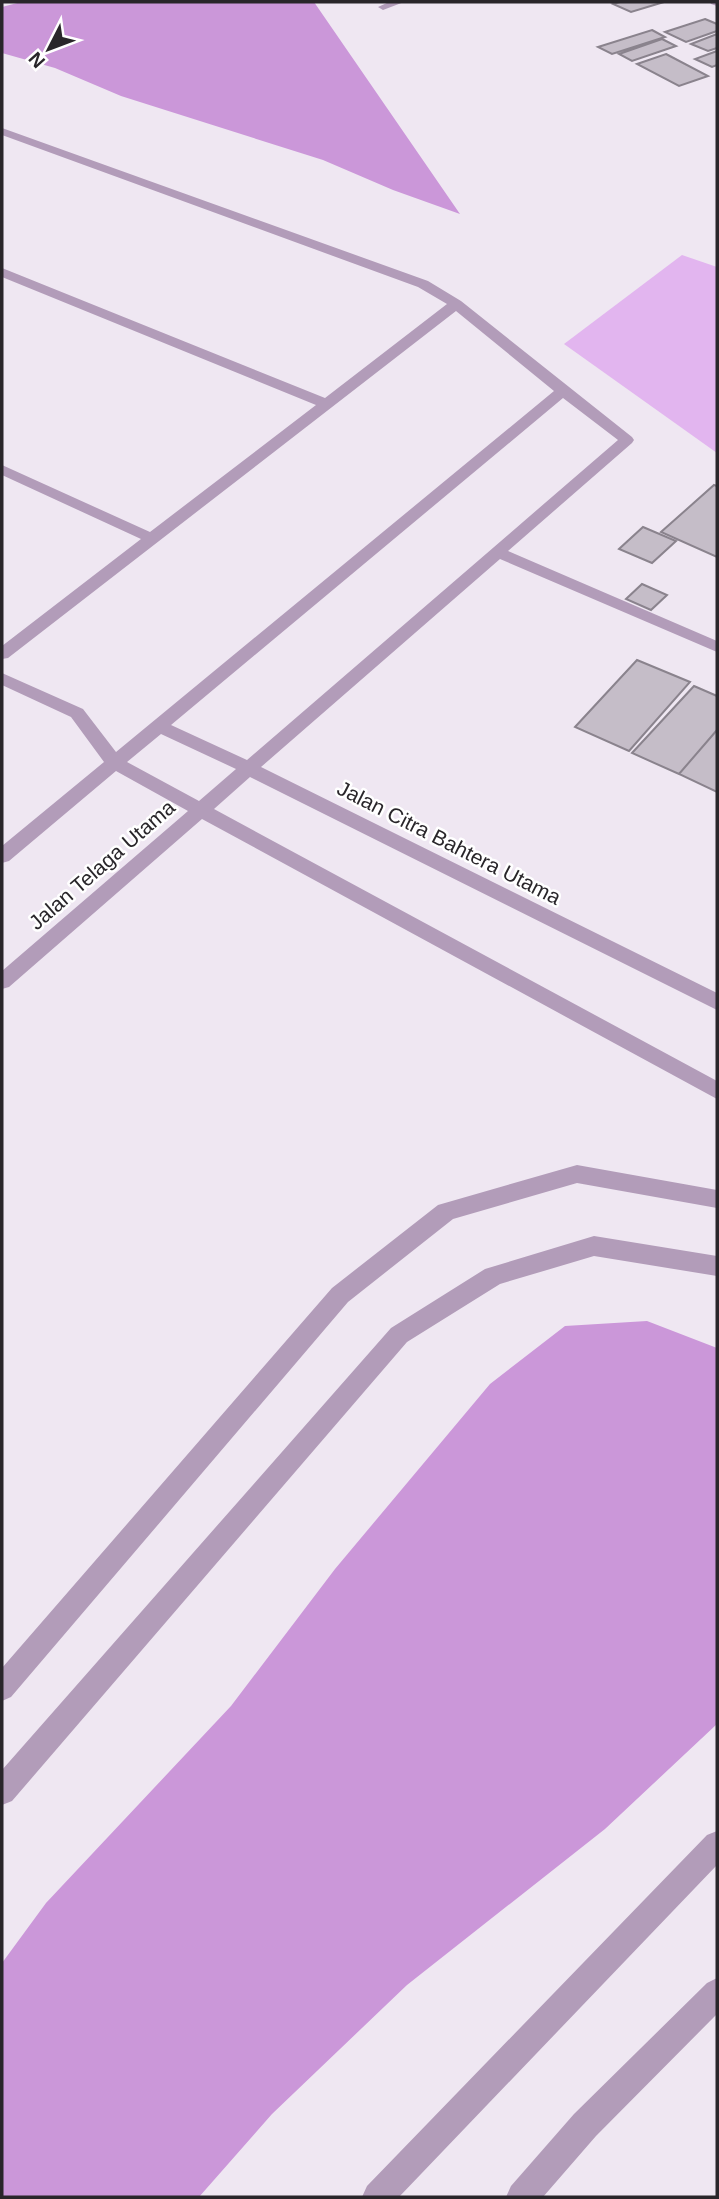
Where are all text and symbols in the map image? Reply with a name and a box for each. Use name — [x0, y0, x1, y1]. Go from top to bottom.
north arrow — [14, 14, 84, 84]
text: N — [24, 48, 49, 72]
street label: Jalan Citra Bahtera Utama — [334, 776, 565, 909]
street label: Jalan Telaga Utama — [24, 795, 179, 934]

